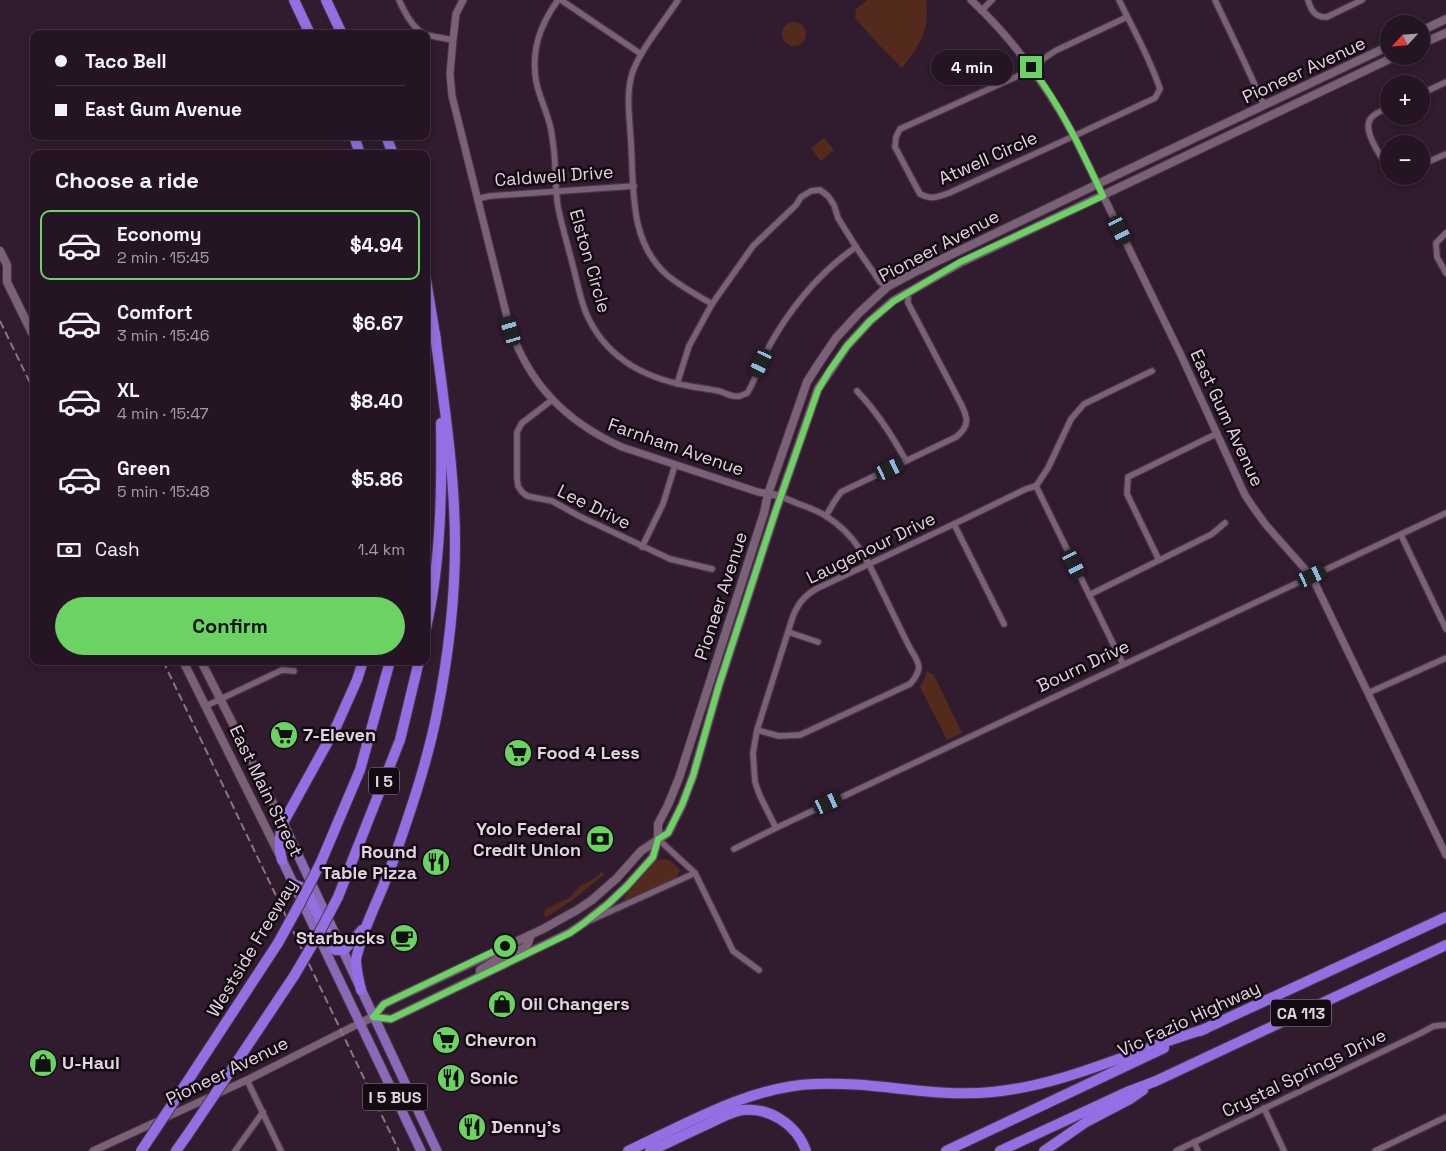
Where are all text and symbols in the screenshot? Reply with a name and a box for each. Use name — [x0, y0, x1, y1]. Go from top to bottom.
north arrow — [1380, 15, 1430, 65]
map controls — [1380, 15, 1430, 185]
street label: Pioneer Avenue — [1238, 31, 1369, 108]
text: Taco Bell — [85, 49, 167, 74]
callout: 4 min — [931, 50, 1014, 84]
route end — [1020, 56, 1042, 78]
text: 4 min — [951, 57, 993, 78]
button: + — [1380, 75, 1430, 125]
text: East Gum Avenue — [85, 97, 242, 122]
street label: Atwell Circle — [935, 126, 1041, 190]
button: − — [1380, 135, 1430, 185]
street label: Caldwell Drive — [494, 160, 614, 191]
text: Choose a ride — [55, 166, 199, 194]
street label: Pioneer Avenue — [874, 204, 1003, 287]
street label: Elston Circle — [565, 206, 616, 315]
car — [1106, 213, 1133, 247]
text: Economy — [117, 222, 201, 247]
icon: car — [57, 223, 102, 268]
text: $4.94 — [350, 233, 403, 258]
text: 2 min · 15:45 — [117, 247, 209, 268]
text: Comfort — [117, 300, 193, 325]
icon: car — [57, 301, 102, 346]
text: $6.67 — [352, 311, 403, 336]
car — [499, 314, 522, 348]
text: 3 min · 15:46 — [117, 325, 210, 346]
street label: East Gum Avenue — [1186, 345, 1269, 490]
car — [747, 346, 774, 380]
text: XL — [117, 378, 140, 403]
icon: car — [57, 379, 102, 424]
text: $8.40 — [350, 389, 403, 414]
text: 4 min · 15:47 — [117, 403, 209, 424]
street label: Farnham Avenue — [605, 412, 747, 481]
text: Green — [117, 456, 170, 481]
car — [873, 456, 906, 482]
icon: car — [57, 457, 102, 502]
text: $5.86 — [351, 467, 403, 492]
street label: Lee Drive — [554, 479, 635, 534]
text: 5 min · 15:48 — [117, 481, 210, 502]
street label: Laugenour Drive — [802, 506, 939, 589]
street label: Pioneer Avenue — [689, 529, 752, 663]
icon: cash — [55, 536, 83, 564]
text: Cash — [95, 537, 140, 562]
text: 1.4 km — [358, 539, 405, 560]
car — [1060, 547, 1087, 581]
car — [1295, 563, 1328, 589]
button: Confirm — [55, 597, 405, 655]
street label: Bourn Drive — [1033, 634, 1133, 697]
supermarket icon: 7-Eleven — [269, 720, 299, 750]
street label: East Main Street — [225, 721, 308, 860]
place label: 7-Eleven — [303, 723, 376, 746]
supermarket icon: Food 4 Less — [503, 738, 533, 768]
place label: Food 4 Less — [537, 741, 640, 764]
road number: I 5 — [369, 768, 399, 794]
car — [811, 790, 844, 816]
place label: Yolo Federal Credit Union — [473, 817, 581, 861]
bank icon: Yolo Federal Credit Union — [585, 824, 615, 854]
place label: Round Table Pizza — [322, 840, 418, 884]
restaurant icon: Round Table Pizza — [421, 847, 451, 877]
street label: Westside Freeway — [201, 874, 302, 1021]
cafe icon: Starbucks — [389, 923, 419, 953]
place label: Starbucks — [296, 926, 385, 949]
route start — [494, 935, 516, 957]
street label: Vic Fazio Highway — [1114, 975, 1264, 1062]
shop icon: Oil Changers — [487, 989, 517, 1019]
place label: Oil Changers — [521, 992, 630, 1015]
road number: CA 113 — [1271, 1000, 1331, 1026]
street label: Crystal Springs Drive — [1218, 1023, 1390, 1122]
supermarket icon: Chevron — [431, 1025, 461, 1055]
place label: Chevron — [465, 1028, 537, 1051]
street label: Pioneer Avenue — [162, 1031, 292, 1110]
shop icon: U-Haul — [28, 1048, 58, 1078]
place label: U-Haul — [62, 1051, 120, 1074]
restaurant icon: Sonic — [436, 1063, 466, 1093]
place label: Sonic — [470, 1066, 518, 1089]
road number: I 5 BUS — [362, 1084, 428, 1110]
restaurant icon: Denny's — [457, 1112, 487, 1142]
place label: Denny's — [491, 1115, 561, 1138]

